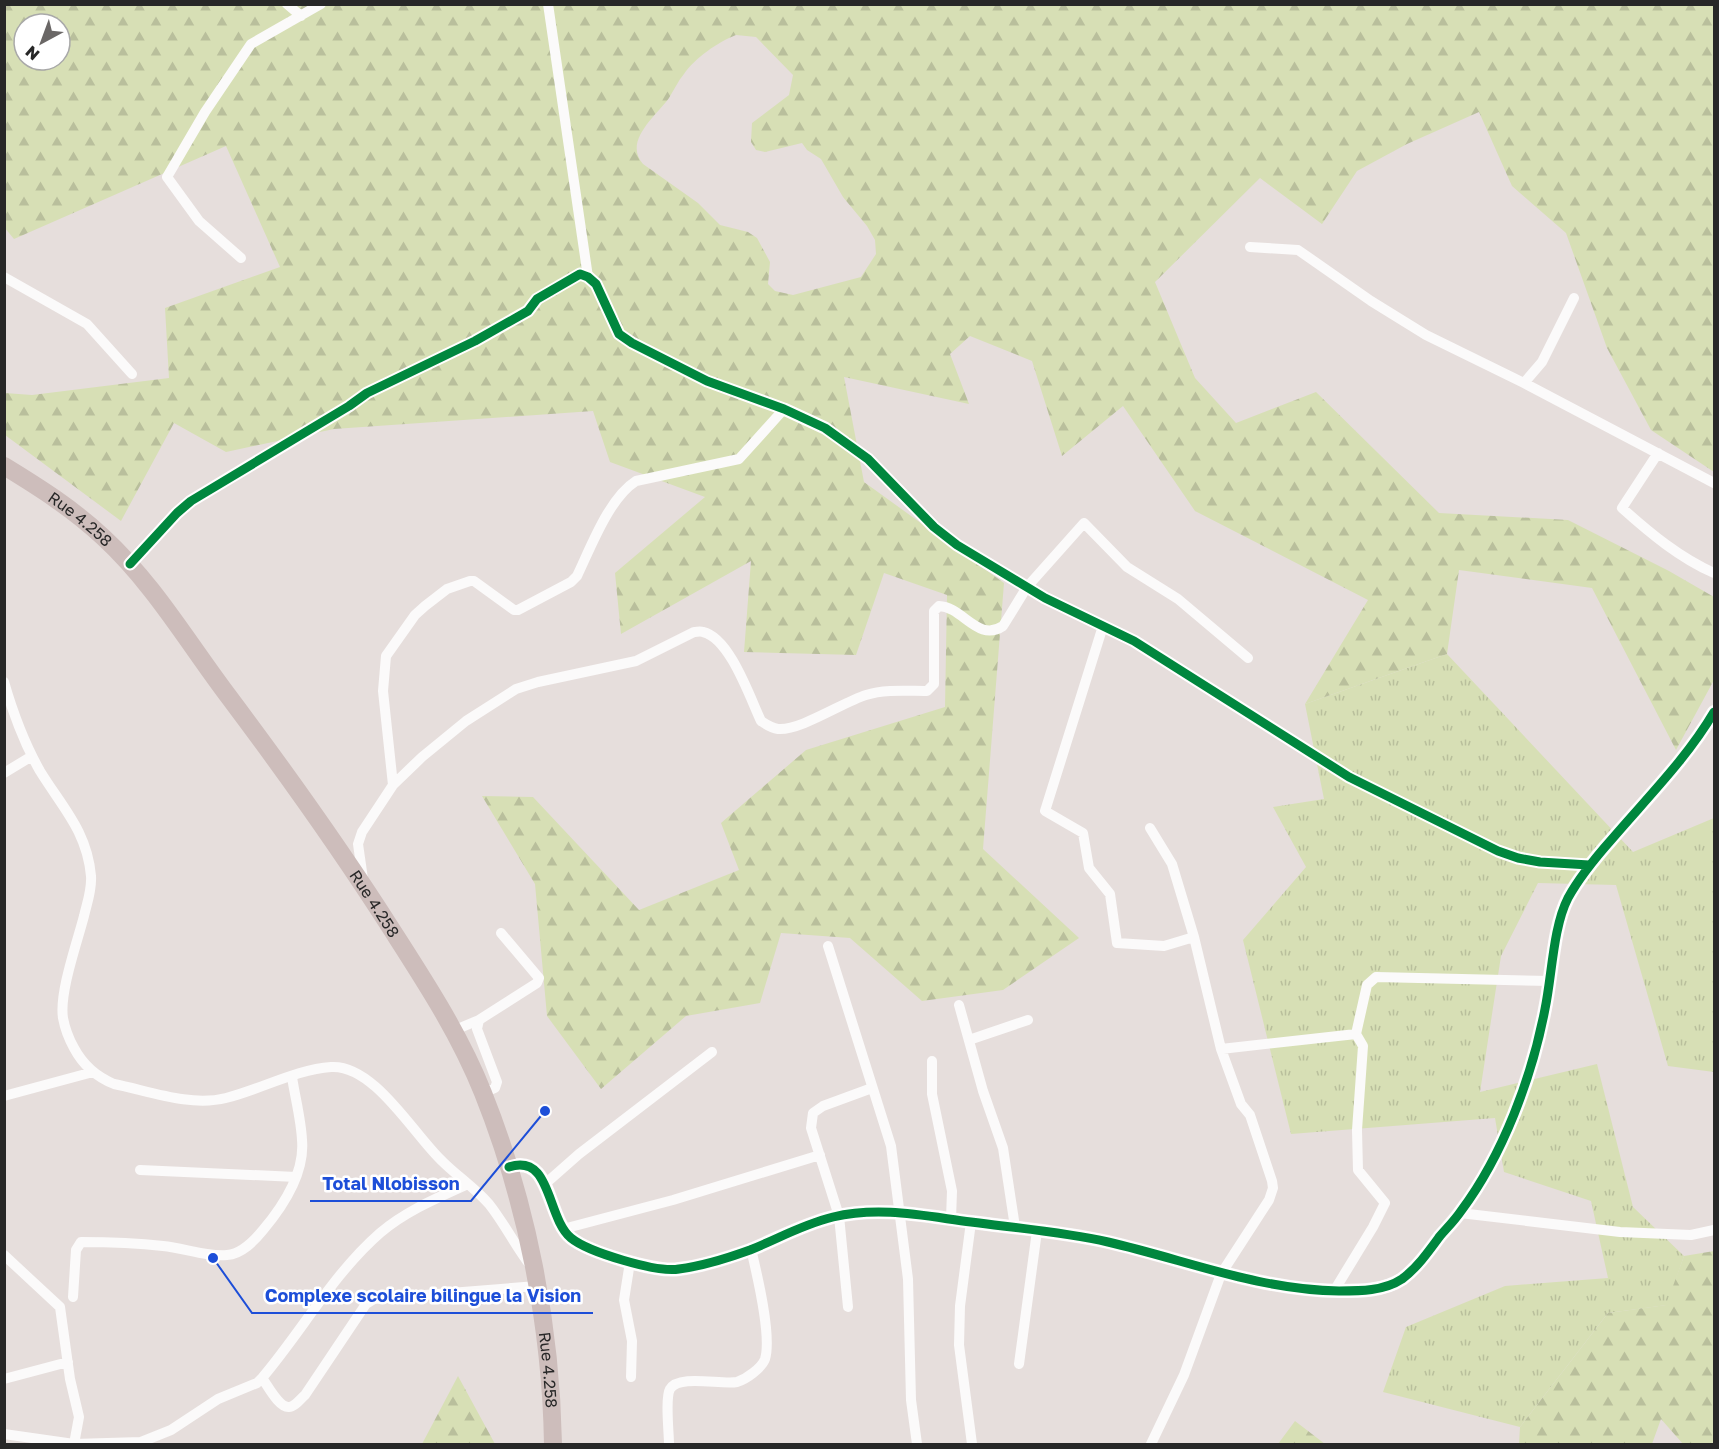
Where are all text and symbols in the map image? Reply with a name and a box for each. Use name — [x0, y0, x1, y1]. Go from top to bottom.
north arrow — [12, 12, 72, 72]
text: N — [21, 42, 43, 65]
street label: Rue 4.258 — [45, 487, 117, 551]
street label: Rue 4.258 — [346, 866, 404, 941]
callout: Total Nlobisson — [310, 1165, 471, 1201]
text: Total Nlobisson — [322, 1172, 460, 1194]
callout: Complexe scolaire bilingue la Vision — [252, 1277, 593, 1313]
text: Complexe scolaire bilingue la Vision — [265, 1284, 581, 1306]
street label: Rue 4.258 — [535, 1331, 562, 1409]

